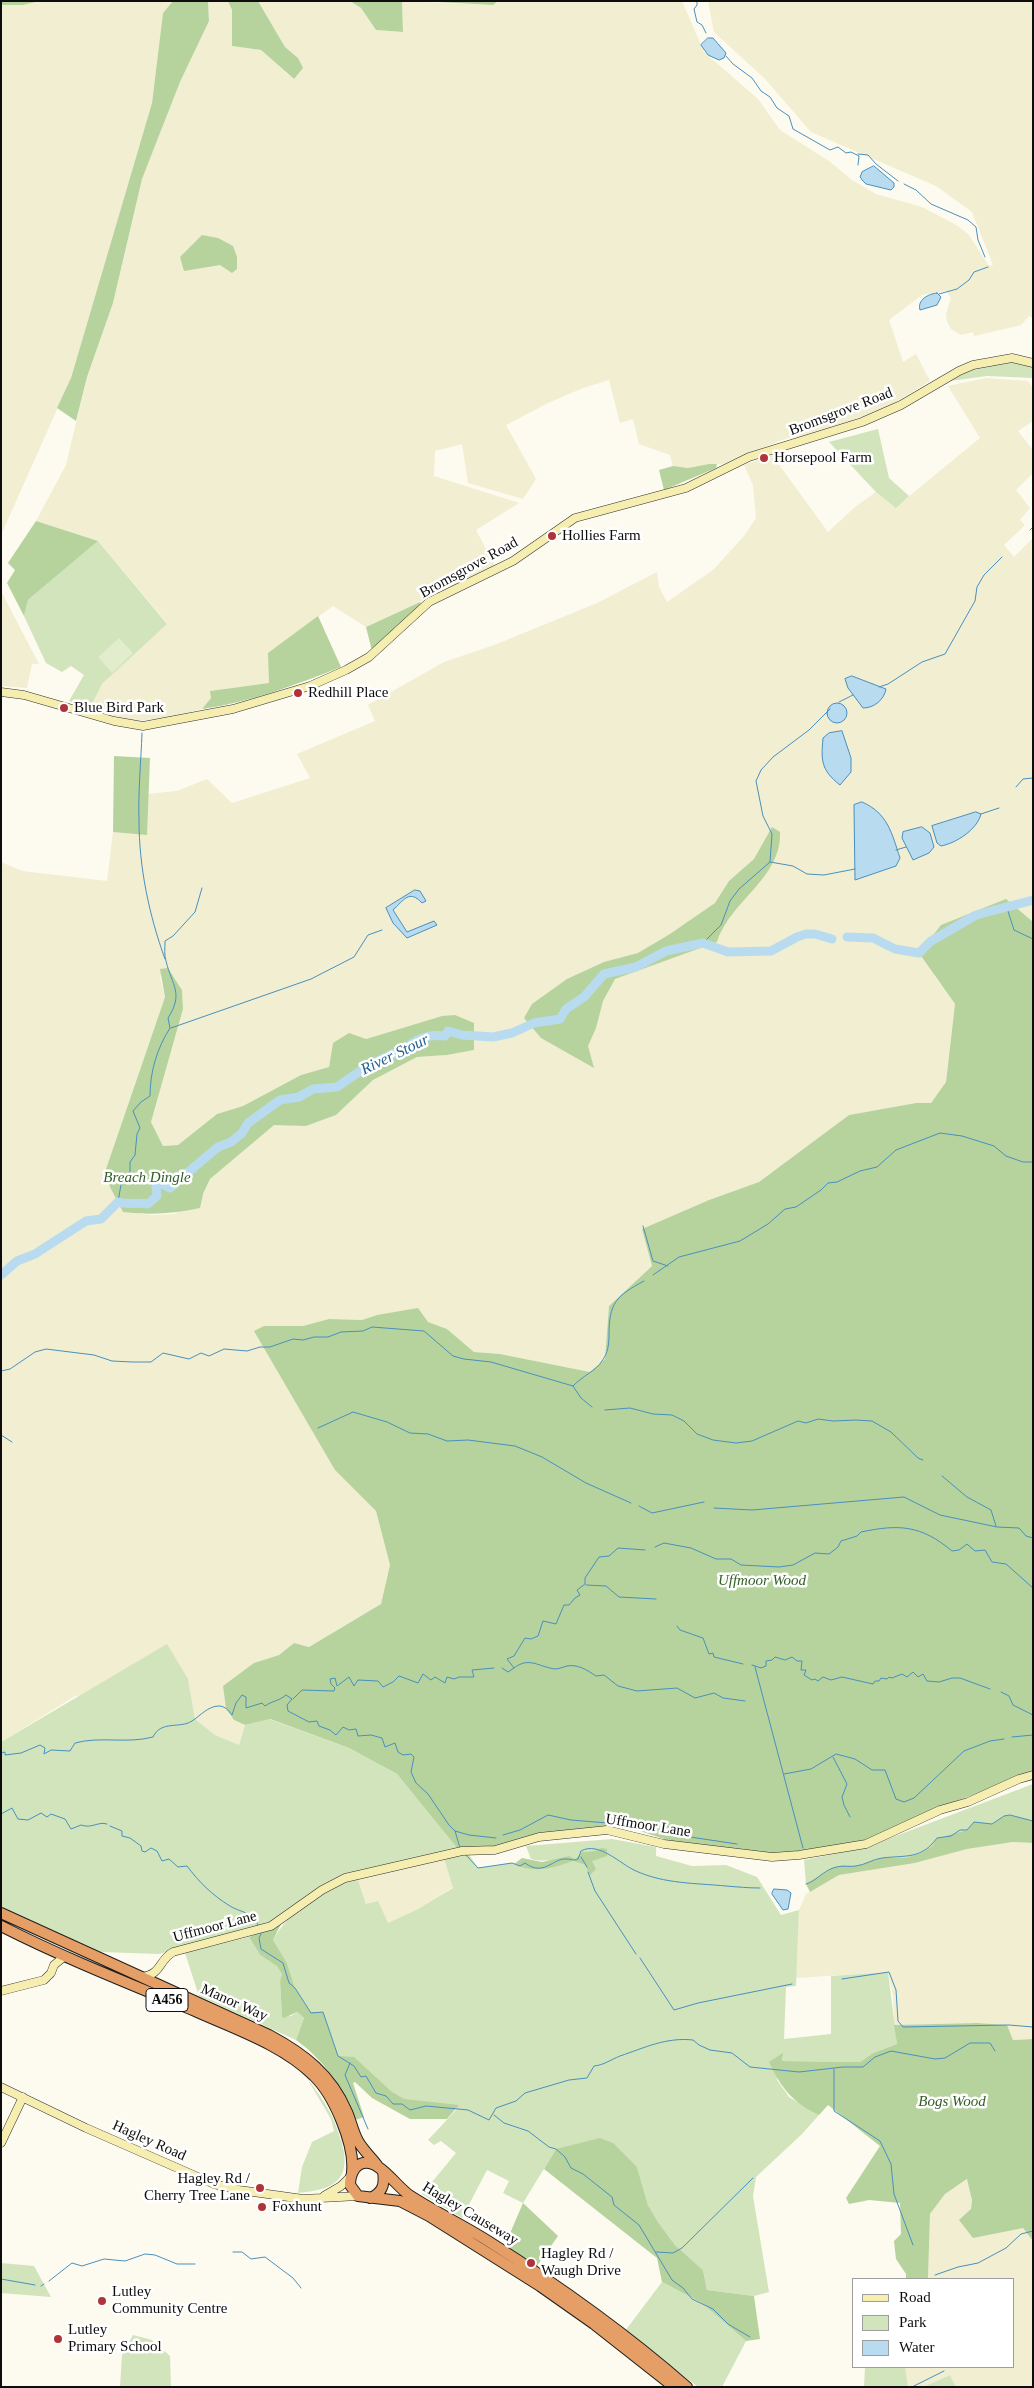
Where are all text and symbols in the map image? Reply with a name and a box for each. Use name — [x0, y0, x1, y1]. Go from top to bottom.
street label: Bromsgrove Road — [787, 384, 895, 440]
place label: Horsepool Farm — [774, 449, 872, 467]
marker: Horsepool Farm — [758, 452, 770, 464]
place label: Hollies Farm — [562, 527, 641, 545]
marker: Hollies Farm — [546, 530, 558, 542]
street label: Bromsgrove Road — [417, 534, 521, 602]
place label: Redhill Place — [308, 684, 388, 702]
marker: Redhill Place — [292, 687, 304, 699]
place label: Blue Bird Park — [74, 699, 164, 717]
marker: Blue Bird Park — [58, 702, 70, 714]
water label: River Stour — [358, 1030, 432, 1080]
park label: Breach Dingle — [103, 1169, 191, 1187]
park label: Uffmoor Wood — [718, 1572, 806, 1590]
street label: Uffmoor Lane — [604, 1810, 692, 1842]
street label: Uffmoor Lane — [171, 1907, 259, 1947]
street label: Manor Way — [198, 1980, 270, 2026]
road number: A456 — [146, 1988, 188, 2012]
park label: Bogs Wood — [918, 2093, 986, 2111]
street label: Hagley Road — [109, 2117, 189, 2165]
place label: Hagley Rd / Cherry Tree Lane — [144, 2170, 250, 2205]
street label: Hagley Causeway — [419, 2178, 521, 2250]
marker: Hagley Rd / Cherry Tree Lane — [254, 2182, 266, 2194]
place label: Foxhunt — [272, 2198, 322, 2216]
marker: Foxhunt — [256, 2201, 268, 2213]
place label: Hagley Rd / Waugh Drive — [541, 2245, 621, 2280]
marker: Hagley Rd / Waugh Drive — [525, 2257, 537, 2269]
legend — [852, 2278, 1014, 2368]
place label: Lutley Community Centre — [112, 2283, 227, 2318]
text: Road — [899, 2289, 931, 2305]
marker: Lutley Community Centre — [96, 2295, 108, 2307]
text: Park — [899, 2314, 927, 2330]
place label: Lutley Primary School — [68, 2321, 162, 2356]
marker: Lutley Primary School — [52, 2333, 64, 2345]
text: Water — [899, 2339, 934, 2355]

